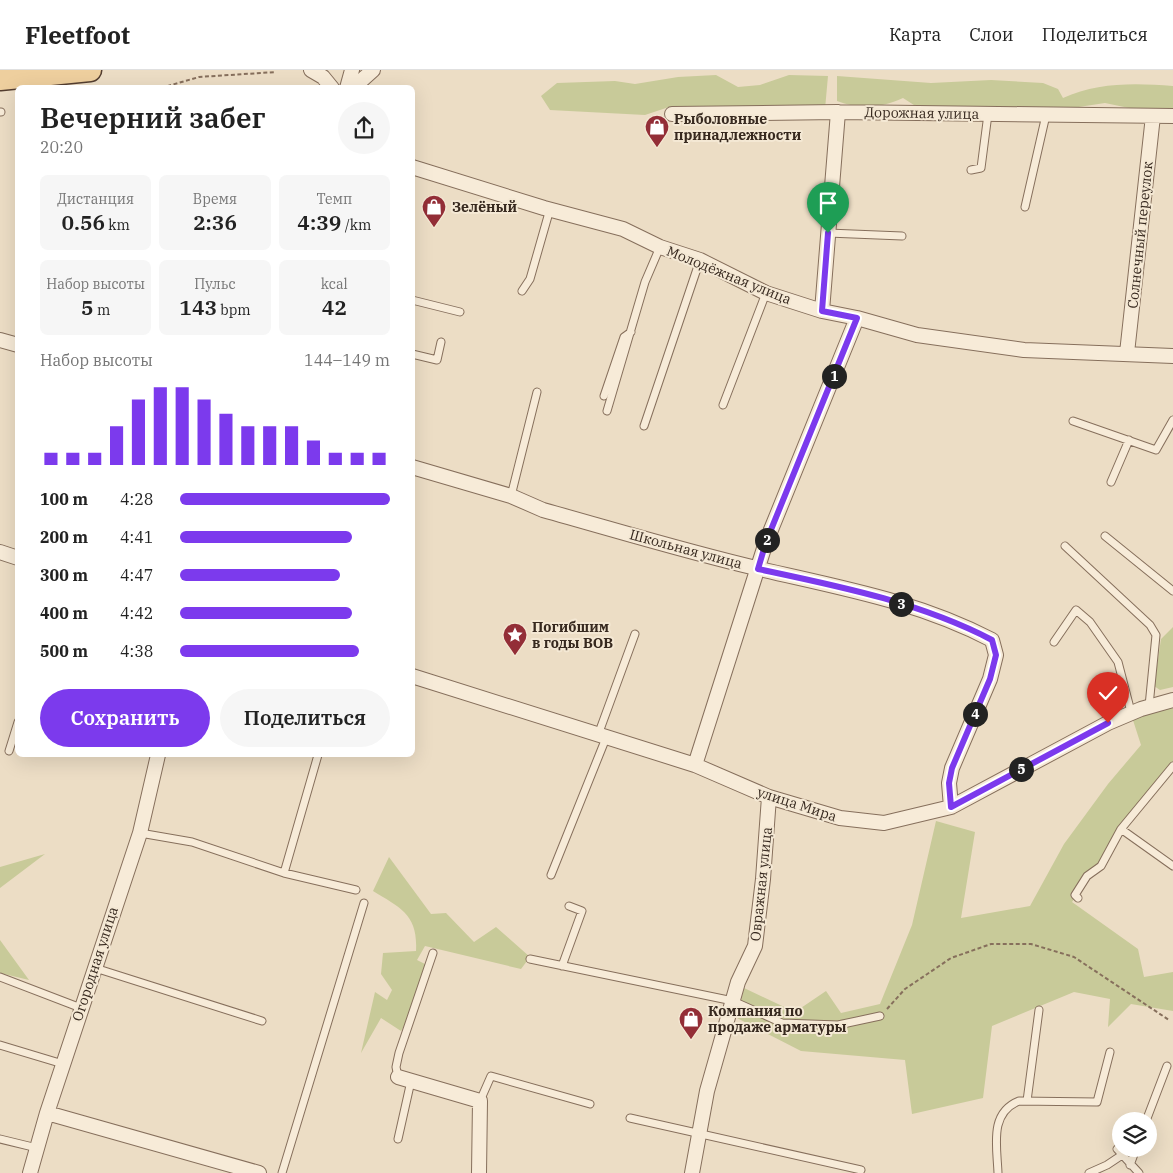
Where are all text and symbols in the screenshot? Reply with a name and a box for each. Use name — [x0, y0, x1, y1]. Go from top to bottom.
text: Fleetfoot — [25, 19, 130, 51]
text: Карта — [889, 23, 941, 46]
text: Слои — [969, 23, 1014, 46]
text: Поделиться — [1042, 23, 1148, 46]
text: Вечерний забег — [40, 99, 266, 136]
button: share — [338, 102, 390, 154]
street label: Дорожная улица — [865, 103, 980, 123]
place label: Рыболовные принадлежности — [674, 110, 802, 144]
shop icon: Рыболовные принадлежности — [644, 114, 670, 148]
text: 20:20 — [40, 137, 83, 157]
street label: Солнечный переулок — [1123, 160, 1157, 310]
pin — [807, 182, 849, 233]
icon: arrive — [814, 189, 842, 217]
text: Дистанция — [57, 190, 134, 208]
text: Время — [193, 190, 237, 208]
text: Темп — [316, 190, 352, 208]
shop icon: Зелёный — [421, 194, 447, 228]
place label: Зелёный — [452, 198, 518, 216]
text: 0.56 — [61, 208, 105, 236]
text: 2:36 — [193, 208, 237, 236]
text: 4:39 — [297, 208, 341, 236]
text: km — [105, 216, 130, 234]
text: /km — [341, 216, 371, 234]
street label: Молодёжная улица — [664, 242, 794, 308]
text: Набор высоты — [46, 275, 145, 293]
text: Пульс — [194, 275, 236, 293]
text: kcal — [321, 275, 348, 293]
text: 5 — [81, 293, 94, 321]
text: 143 — [179, 293, 217, 321]
text: 42 — [322, 293, 347, 321]
text: m — [94, 301, 110, 319]
text: bpm — [217, 301, 251, 319]
text: Набор высоты — [40, 350, 153, 370]
text: 144–149 m — [304, 350, 390, 370]
pin: 1 — [822, 364, 846, 388]
text: 1 — [830, 367, 839, 385]
text: 100 m — [40, 489, 88, 509]
text: 4:28 — [120, 489, 153, 509]
street label: Школьная улица — [628, 525, 745, 573]
text: 200 m — [40, 527, 88, 547]
text: 4:41 — [120, 527, 153, 547]
pin: 2 — [754, 528, 780, 552]
text: 2 — [763, 531, 772, 549]
text: 300 m — [40, 565, 88, 585]
text: 4:47 — [120, 565, 153, 585]
pin: 3 — [888, 592, 914, 616]
text: 3 — [897, 595, 906, 613]
text: 400 m — [40, 603, 88, 623]
text: 4:42 — [120, 603, 153, 623]
place label: Погибшим в годы ВОВ — [532, 618, 613, 652]
place icon: Погибшим в годы ВОВ — [502, 622, 528, 656]
text: 500 m — [40, 641, 88, 661]
text: 4:38 — [120, 641, 153, 661]
pin — [1087, 672, 1129, 723]
icon: check — [1094, 679, 1122, 707]
button: Сохранить — [40, 689, 210, 747]
button: Поделиться — [220, 689, 390, 747]
pin: 4 — [962, 702, 988, 726]
text: 4 — [971, 705, 980, 723]
pin: 5 — [1008, 756, 1034, 782]
text: 5 — [1017, 760, 1026, 778]
street label: улица Мира — [755, 783, 839, 825]
street label: Овражная улица — [746, 825, 776, 942]
street label: Огородная улица — [68, 904, 122, 1024]
place label: Компания по продаже арматуры — [708, 1002, 847, 1036]
shop icon: Компания по продаже арматуры — [678, 1006, 704, 1040]
map controls — [1112, 1112, 1157, 1157]
button: layers — [1112, 1112, 1157, 1157]

